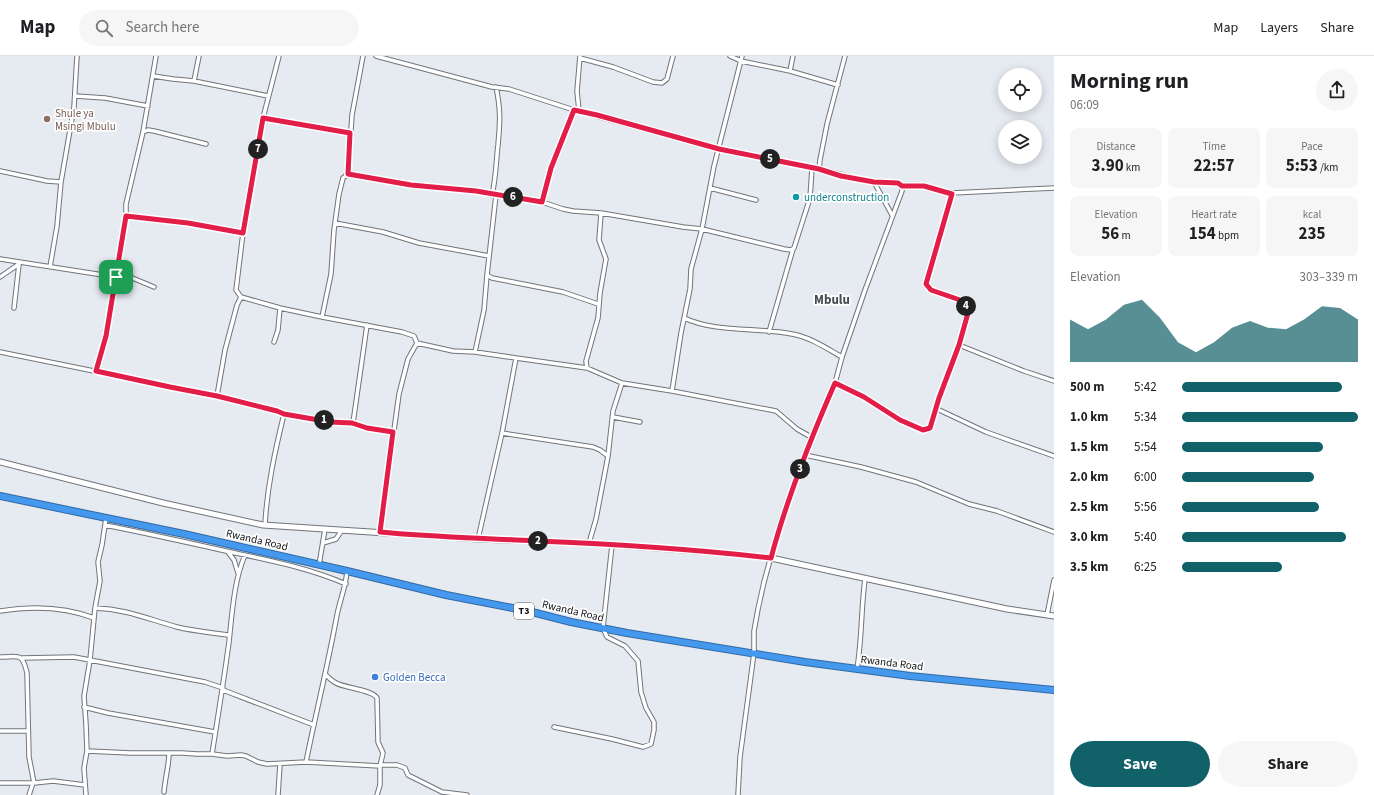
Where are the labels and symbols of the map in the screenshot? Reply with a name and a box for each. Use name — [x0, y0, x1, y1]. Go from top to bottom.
place label: Shule ya Msingi Mbulu — [55, 106, 116, 134]
marker: Shule ya Msingi Mbulu — [42, 114, 52, 124]
pin: 7 — [248, 139, 268, 159]
pin: 5 — [760, 149, 780, 169]
pin: 6 — [503, 187, 523, 207]
place label: underconstruction — [804, 190, 889, 205]
marker: underconstruction — [791, 192, 801, 202]
pin — [99, 260, 133, 294]
district label: Mbulu — [814, 291, 850, 309]
pin: 4 — [956, 296, 976, 316]
pin: 1 — [314, 410, 334, 430]
pin: 3 — [790, 459, 810, 479]
street label: Rwanda Road — [225, 526, 289, 554]
pin: 2 — [528, 531, 548, 551]
street label: Rwanda Road — [541, 597, 605, 625]
road number: T3 — [514, 603, 534, 619]
street label: Rwanda Road — [860, 652, 924, 674]
place label: Golden Becca — [383, 670, 446, 685]
marker: Golden Becca — [370, 672, 380, 682]

